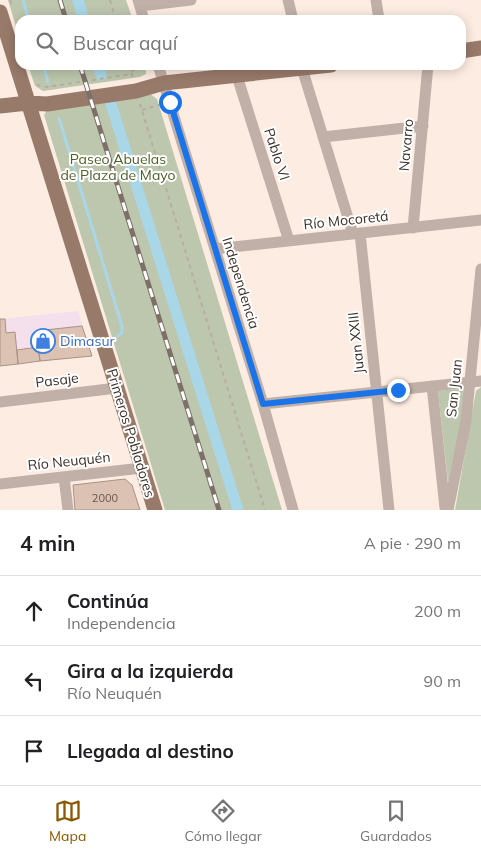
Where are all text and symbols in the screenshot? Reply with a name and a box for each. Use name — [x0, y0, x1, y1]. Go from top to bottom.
search box — [15, 15, 466, 70]
icon: search — [33, 29, 61, 57]
text: Buscar aquí — [73, 31, 177, 55]
route start — [159, 91, 182, 114]
street label: Navarro — [395, 118, 417, 172]
street label: Pablo VI — [260, 126, 294, 182]
park label: Paseo Abuelas de Plaza de Mayo — [60, 150, 176, 184]
street label: Río Mocoretá — [303, 207, 389, 233]
street label: Independencia — [219, 235, 263, 331]
street label: Juan XXIII — [344, 311, 368, 375]
shop icon: Dimasur — [30, 328, 56, 354]
place label: Dimasur — [60, 332, 116, 350]
street label: San Juan — [442, 358, 466, 418]
street label: Primeros Pobladores — [103, 366, 159, 500]
street label: Pasaje — [34, 368, 80, 392]
route end — [387, 379, 410, 402]
street label: Río Neuquén — [27, 448, 111, 474]
house number: 2000 — [92, 491, 119, 505]
text: 4 min — [20, 530, 75, 556]
text: A pie · 290 m — [364, 533, 461, 553]
text: Continúa — [67, 589, 149, 613]
icon: ahead — [20, 597, 48, 625]
text: 200 m — [414, 601, 461, 621]
text: Independencia — [67, 613, 176, 633]
text: Gira a la izquierda — [67, 659, 233, 683]
icon: left — [20, 667, 48, 695]
text: 90 m — [424, 671, 461, 691]
text: Río Neuquén — [67, 683, 162, 703]
icon: arrive — [20, 737, 48, 765]
text: Llegada al destino — [67, 739, 234, 763]
tab: Mapa — [49, 797, 86, 845]
tab: Cómo llegar — [185, 797, 262, 845]
tab: Guardados — [360, 797, 432, 845]

